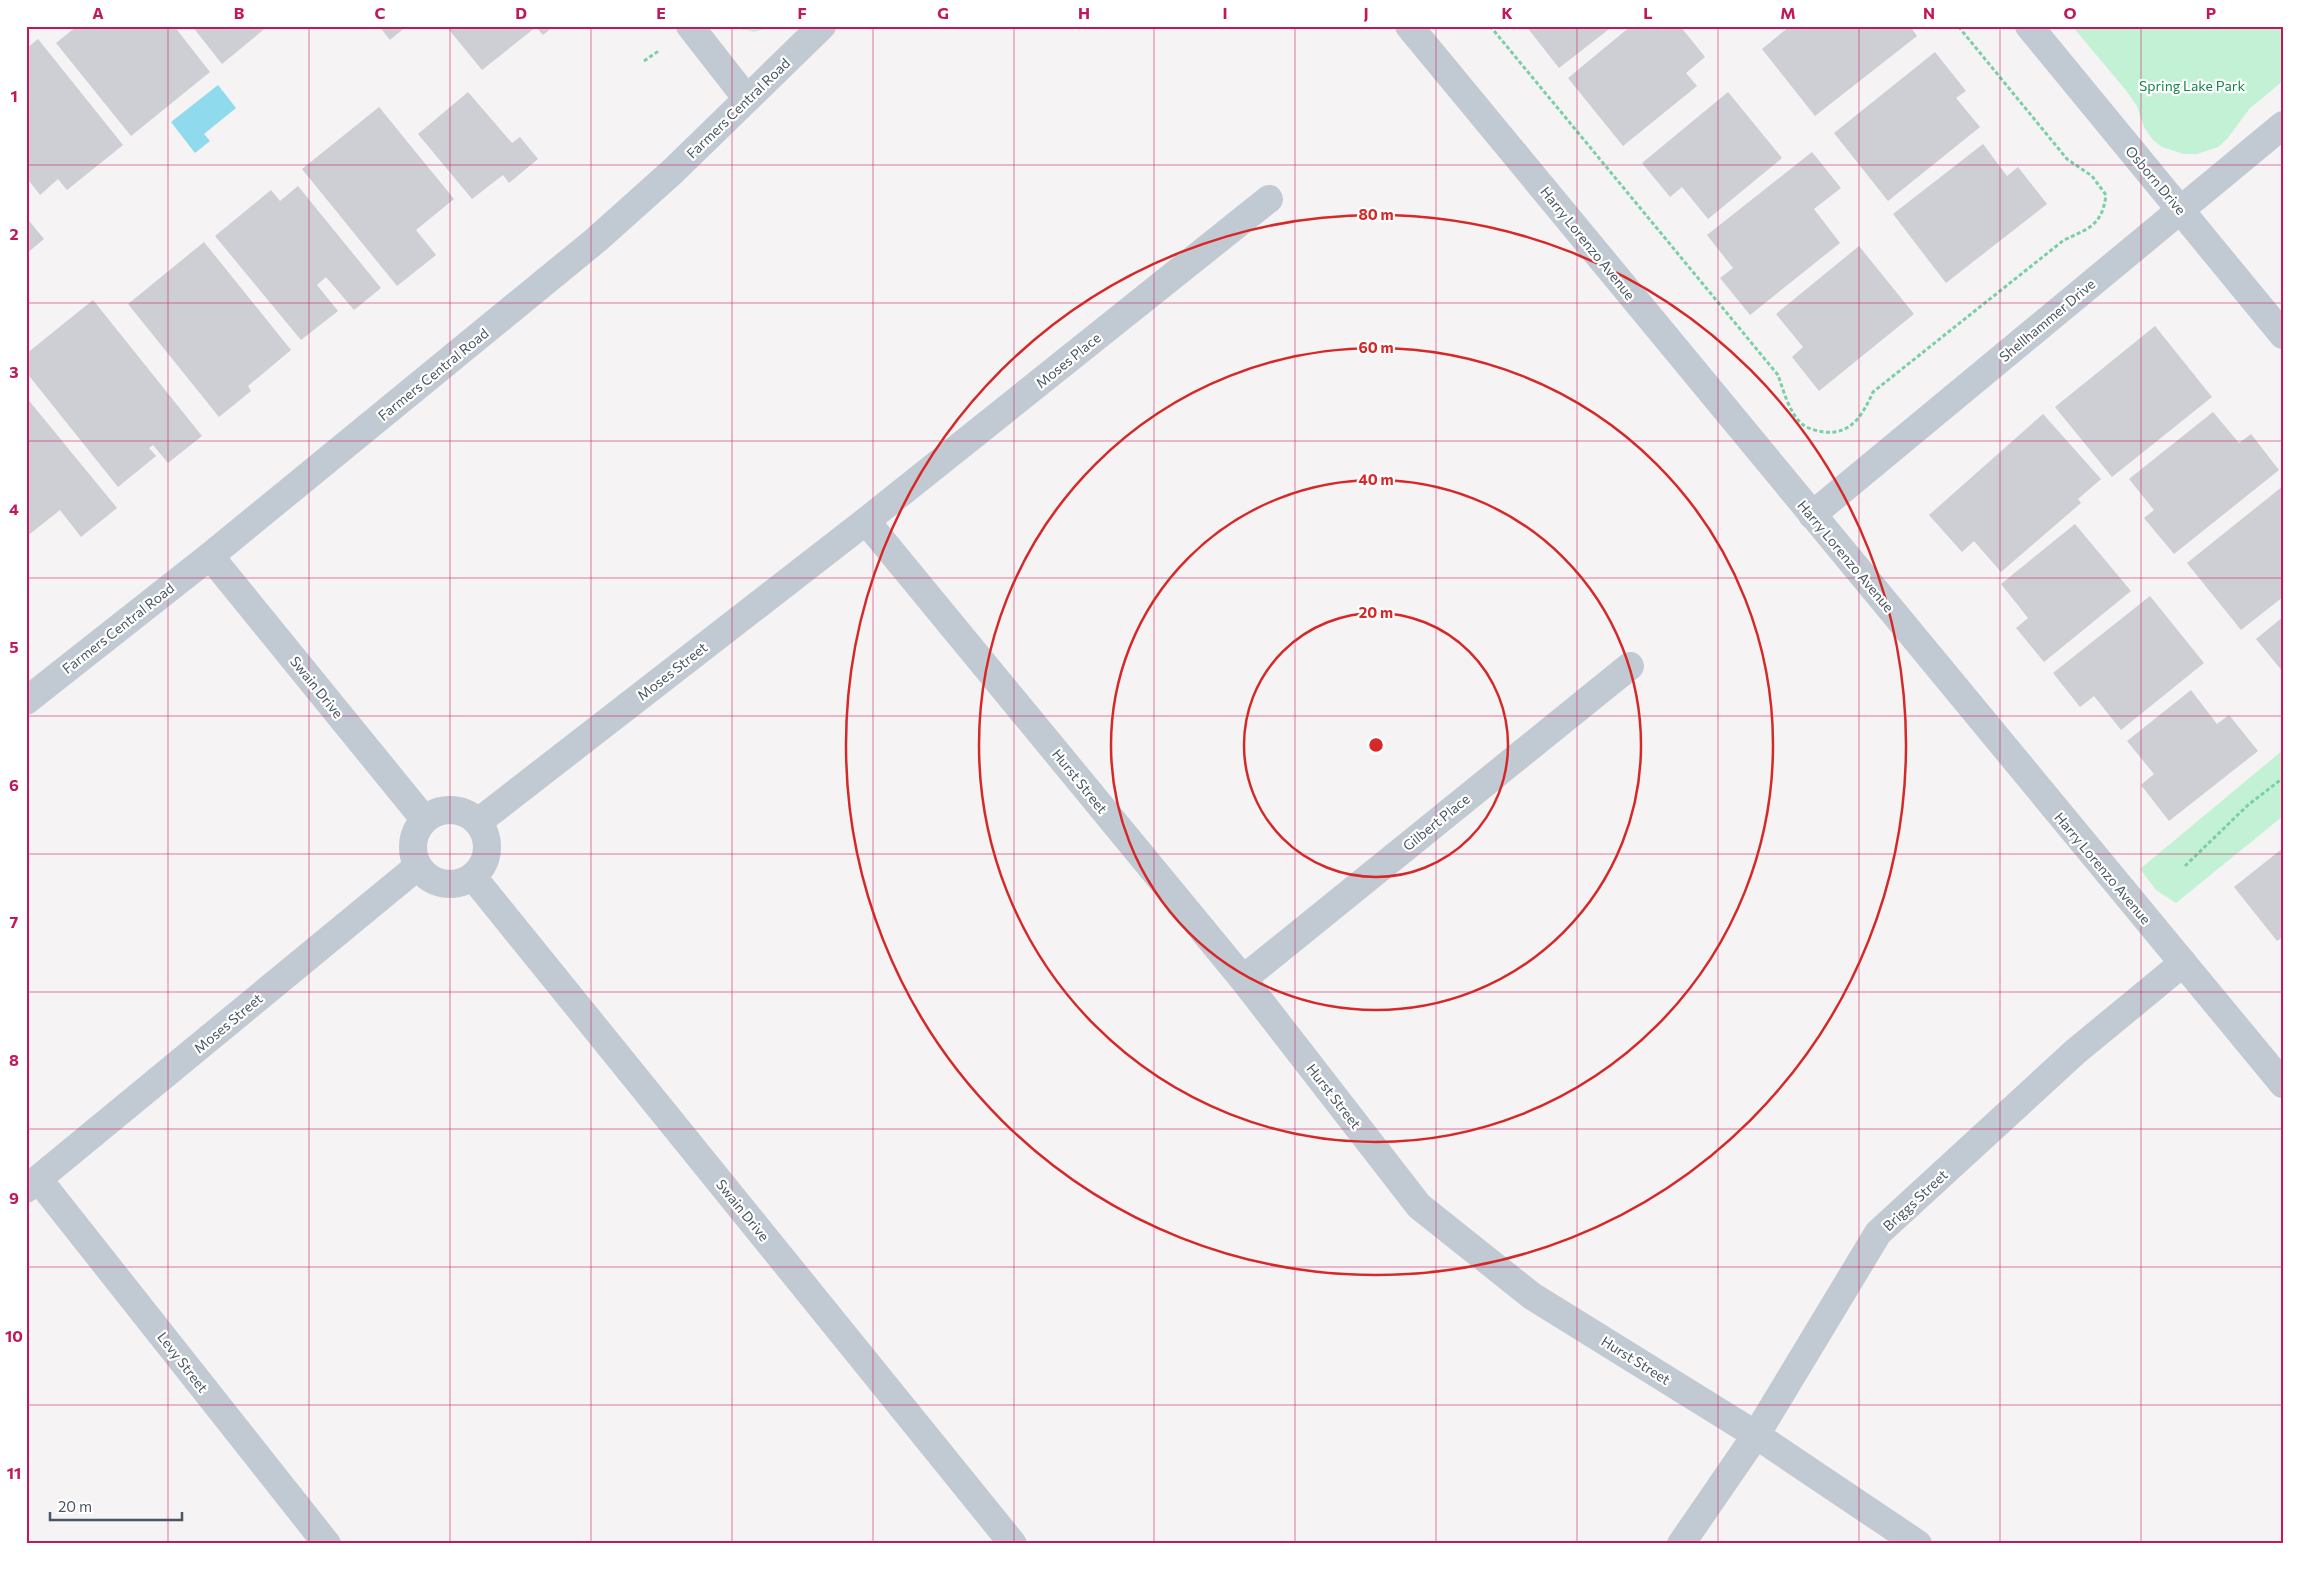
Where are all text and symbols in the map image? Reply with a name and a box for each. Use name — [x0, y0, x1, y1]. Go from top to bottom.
text: A — [92, 3, 104, 22]
text: B — [234, 3, 245, 22]
text: C — [375, 3, 386, 22]
text: D — [515, 3, 527, 22]
text: E — [656, 3, 666, 22]
text: F — [797, 3, 807, 22]
text: G — [937, 3, 949, 22]
text: H — [1078, 3, 1090, 22]
text: I — [1222, 3, 1228, 22]
text: J — [1363, 3, 1369, 22]
text: K — [1501, 3, 1513, 22]
text: L — [1643, 3, 1653, 22]
text: M — [1780, 3, 1796, 22]
text: N — [1923, 3, 1935, 22]
text: O — [2063, 3, 2077, 22]
text: P — [2206, 3, 2216, 22]
street label: Farmers Central Road — [683, 54, 793, 162]
park label: Spring Lake Park — [2139, 77, 2245, 94]
text: 1 — [10, 86, 18, 105]
street label: Osborn Drive — [2122, 142, 2190, 218]
street label: Harry Lorenzo Avenue — [1537, 183, 1639, 303]
text: 80 m — [1358, 205, 1394, 223]
text: 2 — [9, 224, 19, 243]
street label: Shellhammer Drive — [1996, 275, 2098, 365]
street label: Farmers Central Road — [374, 324, 492, 424]
street label: Moses Place — [1032, 329, 1104, 391]
text: 60 m — [1358, 338, 1394, 356]
text: 3 — [9, 362, 19, 381]
text: 40 m — [1358, 470, 1394, 488]
street label: Harry Lorenzo Avenue — [1794, 497, 1898, 615]
text: 4 — [9, 499, 19, 518]
street label: Farmers Central Road — [59, 579, 177, 677]
text: 20 m — [1359, 603, 1393, 621]
text: 5 — [9, 637, 19, 656]
street label: Moses Street — [634, 638, 711, 704]
street label: Swain Drive — [287, 653, 347, 721]
centre of rings — [1367, 736, 1385, 754]
street label: Hurst Street — [1049, 745, 1111, 817]
text: 6 — [9, 775, 19, 794]
street label: Gilbert Place — [1399, 790, 1473, 854]
street label: Harry Lorenzo Avenue — [2051, 809, 2155, 927]
text: 7 — [10, 912, 19, 931]
street label: Moses Street — [190, 989, 266, 1056]
text: 8 — [9, 1050, 19, 1069]
street label: Hurst Street — [1303, 1060, 1365, 1132]
street label: Briggs Street — [1879, 1166, 1951, 1234]
street label: Swain Drive — [713, 1176, 773, 1244]
text: 9 — [9, 1188, 19, 1207]
text: 10 — [5, 1326, 23, 1345]
street label: Levy Street — [154, 1328, 212, 1396]
street label: Hurst Street — [1598, 1332, 1674, 1388]
text: 11 — [7, 1463, 21, 1482]
scale bar — [50, 1490, 182, 1522]
text: 20 m — [58, 1497, 92, 1515]

